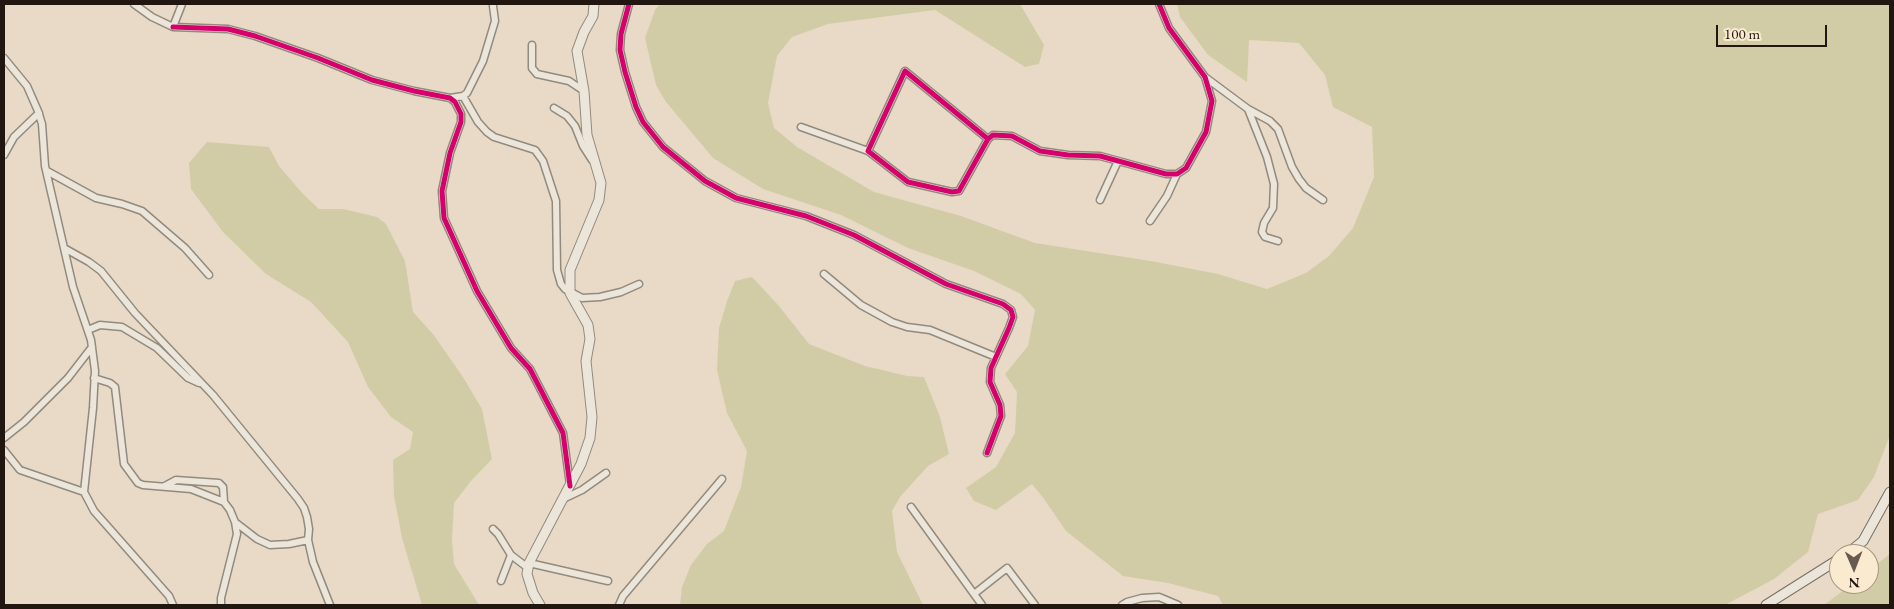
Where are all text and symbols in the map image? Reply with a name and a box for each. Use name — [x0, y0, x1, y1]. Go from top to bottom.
scale bar — [1719, 15, 1830, 47]
text: 100 m — [1724, 24, 1760, 43]
north arrow — [1829, 544, 1879, 594]
text: N — [1848, 574, 1860, 592]

